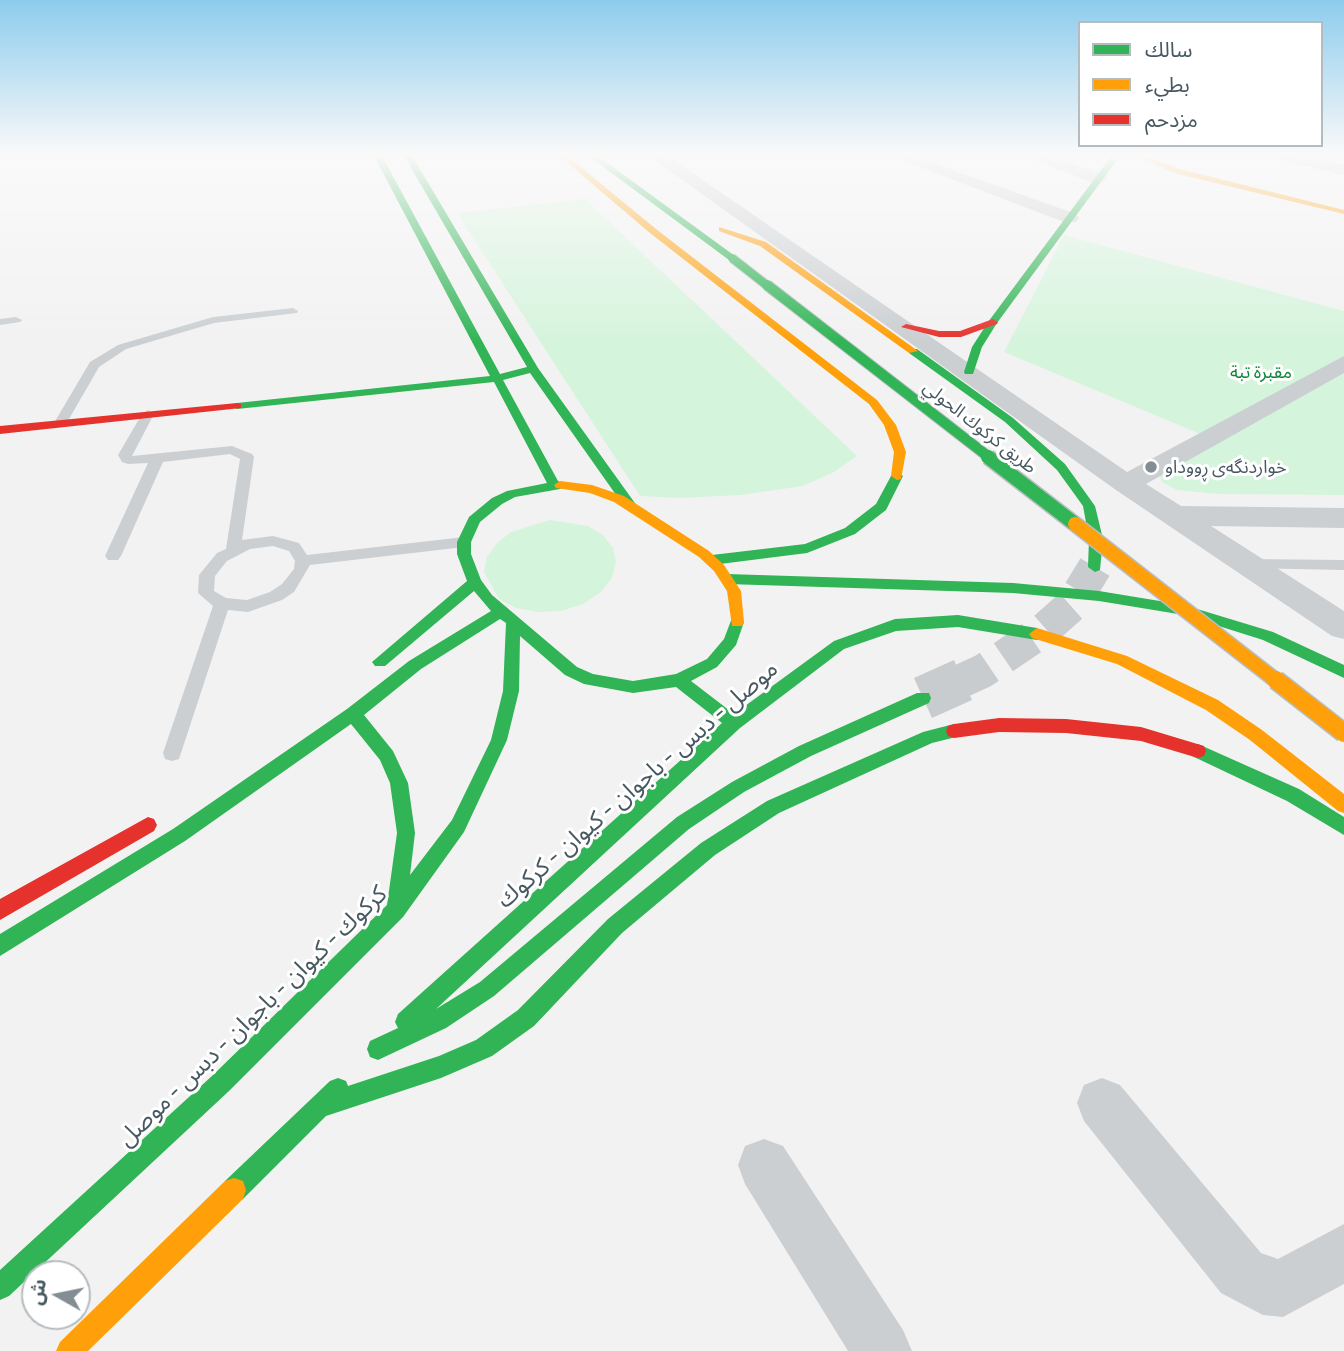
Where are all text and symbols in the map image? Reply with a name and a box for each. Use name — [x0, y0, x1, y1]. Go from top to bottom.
legend — [1078, 21, 1323, 147]
text: سالك — [1145, 36, 1192, 61]
text: بطيء — [1145, 71, 1190, 96]
text: مزدحم — [1145, 106, 1198, 131]
park label: مقبرة تبة — [1230, 361, 1292, 383]
street label: طريق كركوك الحولي — [919, 376, 1041, 478]
place label: خواردنگەی ڕووداو — [1165, 456, 1287, 478]
marker: خواردنگەی ڕووداو — [1143, 459, 1159, 475]
street label: موصل - دبس - باجوان - كيوان - كركوك — [491, 654, 783, 914]
street label: كركوك - كيوان - باجوان - دبس - موصل — [111, 880, 393, 1152]
north arrow — [21, 1260, 91, 1330]
text: ش — [23, 1277, 50, 1307]

